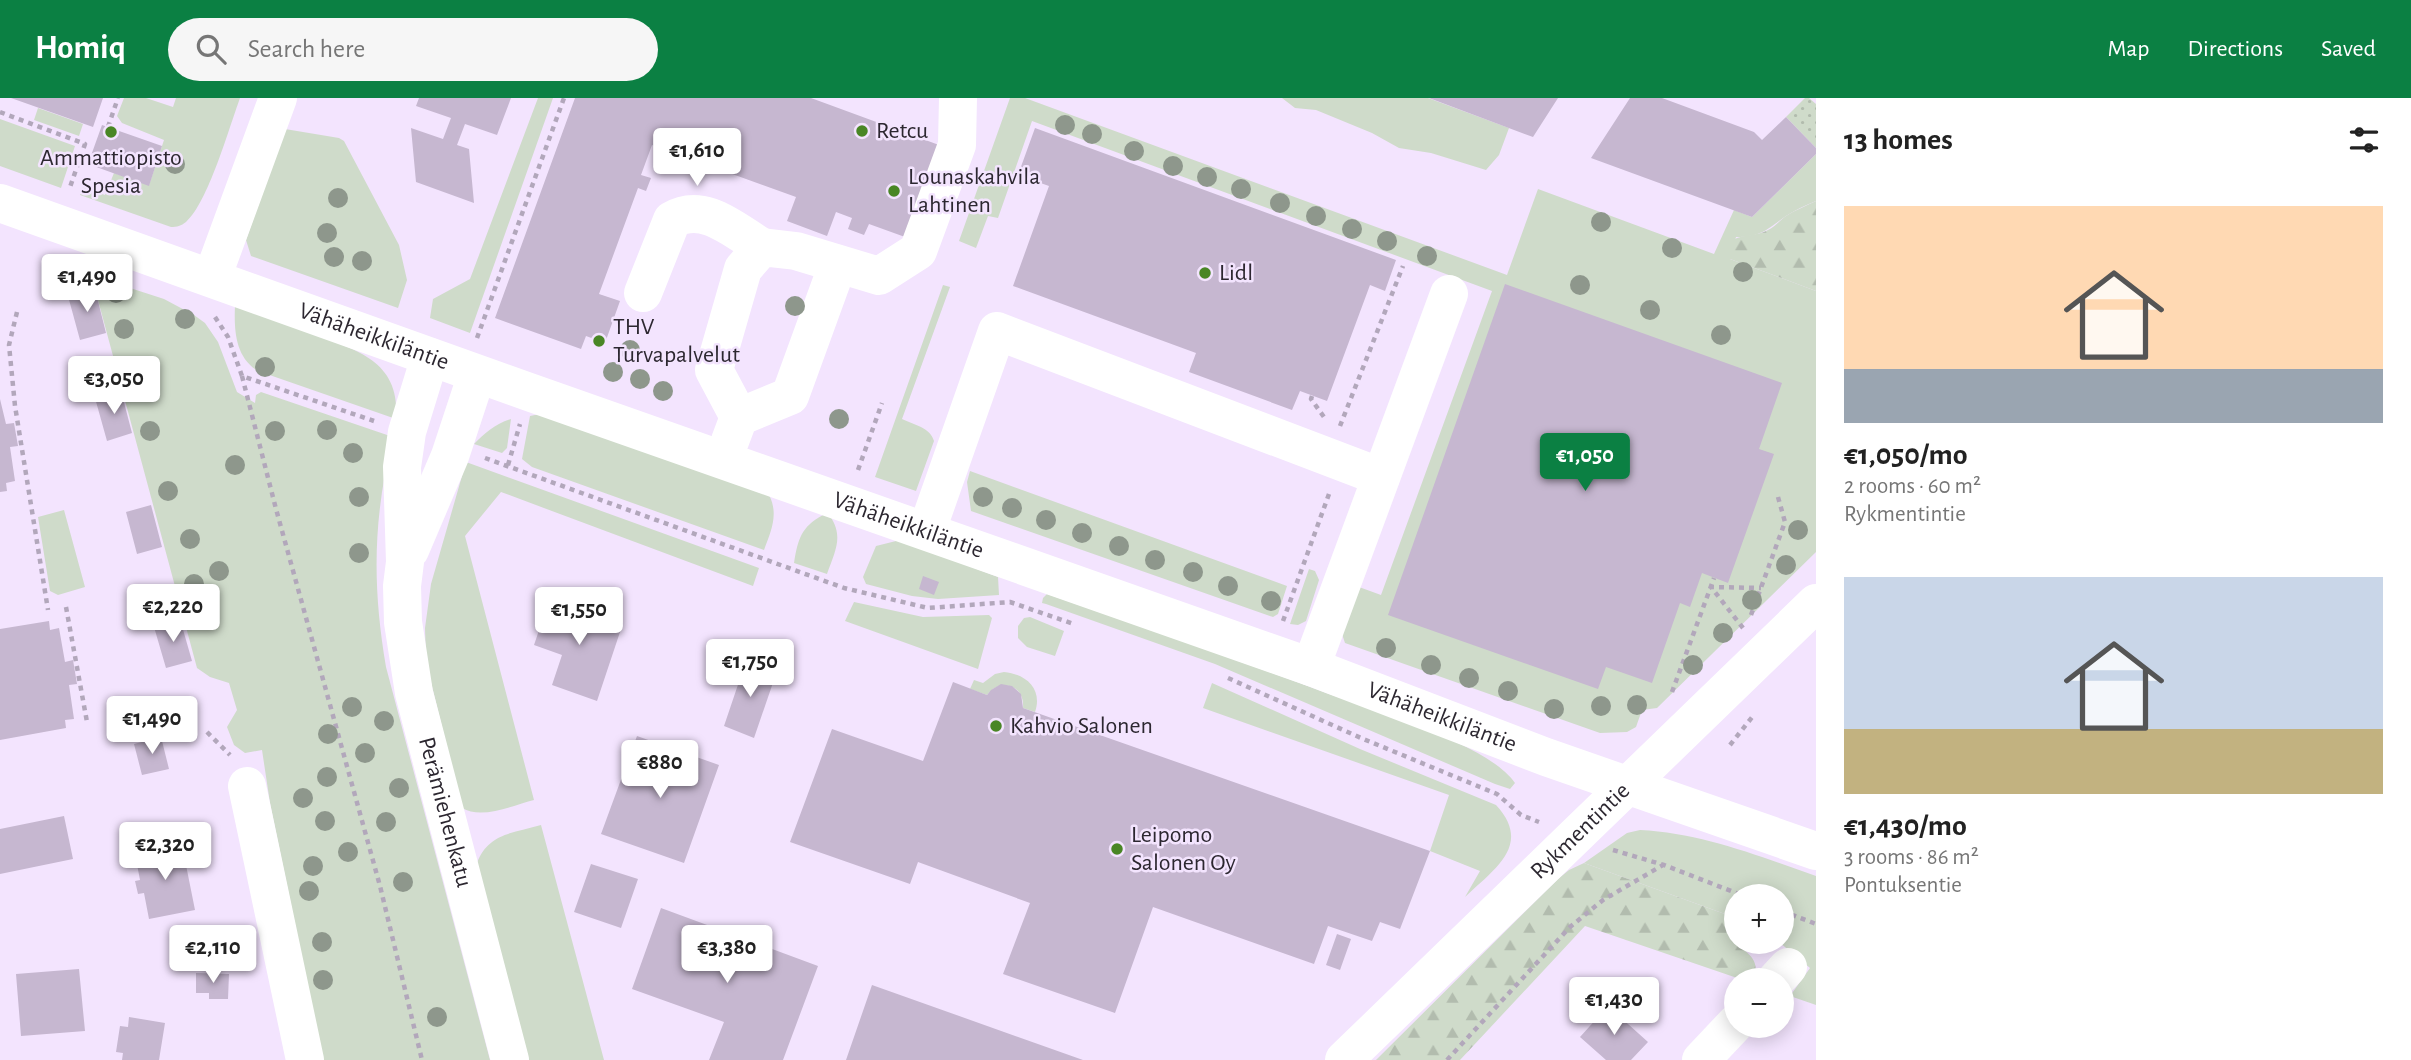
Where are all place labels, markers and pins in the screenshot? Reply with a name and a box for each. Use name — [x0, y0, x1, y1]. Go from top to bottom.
place label: Retcu — [876, 119, 928, 143]
marker: Retcu — [854, 123, 870, 139]
marker: Ammattiopisto Spesia — [103, 124, 119, 140]
pin: €1,610 — [640, 129, 754, 188]
place label: Ammattiopisto Spesia — [40, 146, 182, 198]
place label: Lounaskahvila Lahtinen — [908, 165, 1040, 217]
marker: Lounaskahvila Lahtinen — [886, 183, 902, 199]
pin: €1,490 — [30, 254, 144, 314]
place label: Lidl — [1219, 261, 1253, 285]
marker: Lidl — [1197, 265, 1213, 281]
place label: THV Turvapalvelut — [613, 315, 740, 367]
marker: THV Turvapalvelut — [591, 333, 607, 349]
pin: €3,050 — [57, 356, 171, 416]
pin: €1,050 — [1528, 434, 1642, 493]
pin: €2,220 — [116, 584, 230, 644]
pin: €1,550 — [522, 588, 636, 647]
pin: €1,750 — [693, 640, 807, 699]
pin: €1,490 — [95, 696, 209, 756]
place label: Kahvio Salonen — [1010, 714, 1153, 738]
marker: Kahvio Salonen — [988, 718, 1004, 734]
pin: €880 — [619, 740, 701, 800]
pin: €2,320 — [108, 822, 222, 882]
place label: Leipomo Salonen Oy — [1131, 823, 1236, 875]
marker: Leipomo Salonen Oy — [1109, 841, 1125, 857]
pin: €2,110 — [156, 926, 270, 985]
pin: €3,380 — [670, 926, 784, 985]
pin: €1,430 — [1557, 978, 1671, 1037]

